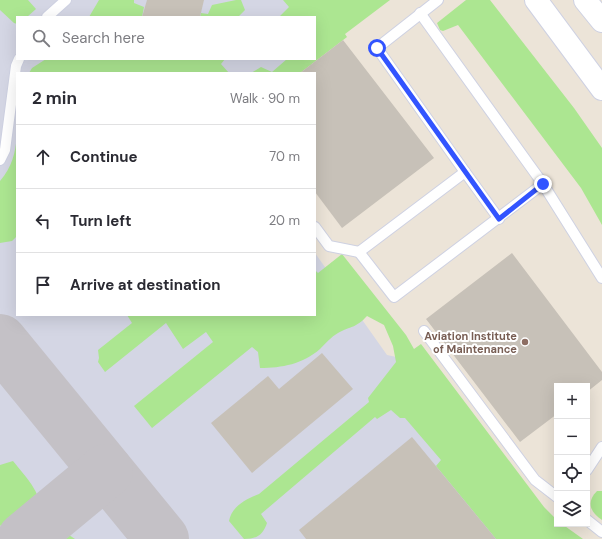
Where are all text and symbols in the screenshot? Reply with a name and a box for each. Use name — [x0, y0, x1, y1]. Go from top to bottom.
search box — [16, 16, 316, 60]
icon: search — [30, 27, 52, 49]
text: Search here — [62, 28, 145, 48]
route start — [368, 39, 386, 57]
text: 2 min — [32, 87, 77, 109]
text: Walk · 90 m — [230, 90, 300, 107]
icon: ahead — [32, 146, 54, 168]
text: Continue — [70, 147, 138, 167]
text: 70 m — [269, 148, 300, 165]
route end — [534, 175, 552, 193]
icon: left — [32, 210, 54, 232]
text: Turn left — [70, 211, 131, 231]
text: 20 m — [269, 212, 300, 229]
icon: arrive — [32, 274, 54, 296]
text: Arrive at destination — [70, 275, 221, 295]
place label: Aviation Institute of Maintenance — [424, 329, 517, 356]
marker: Aviation Institute of Maintenance — [520, 337, 530, 347]
map controls — [554, 383, 590, 527]
button: + — [554, 383, 590, 419]
button: − — [554, 419, 590, 455]
button: locate — [554, 455, 590, 491]
button: layers — [554, 491, 590, 527]

